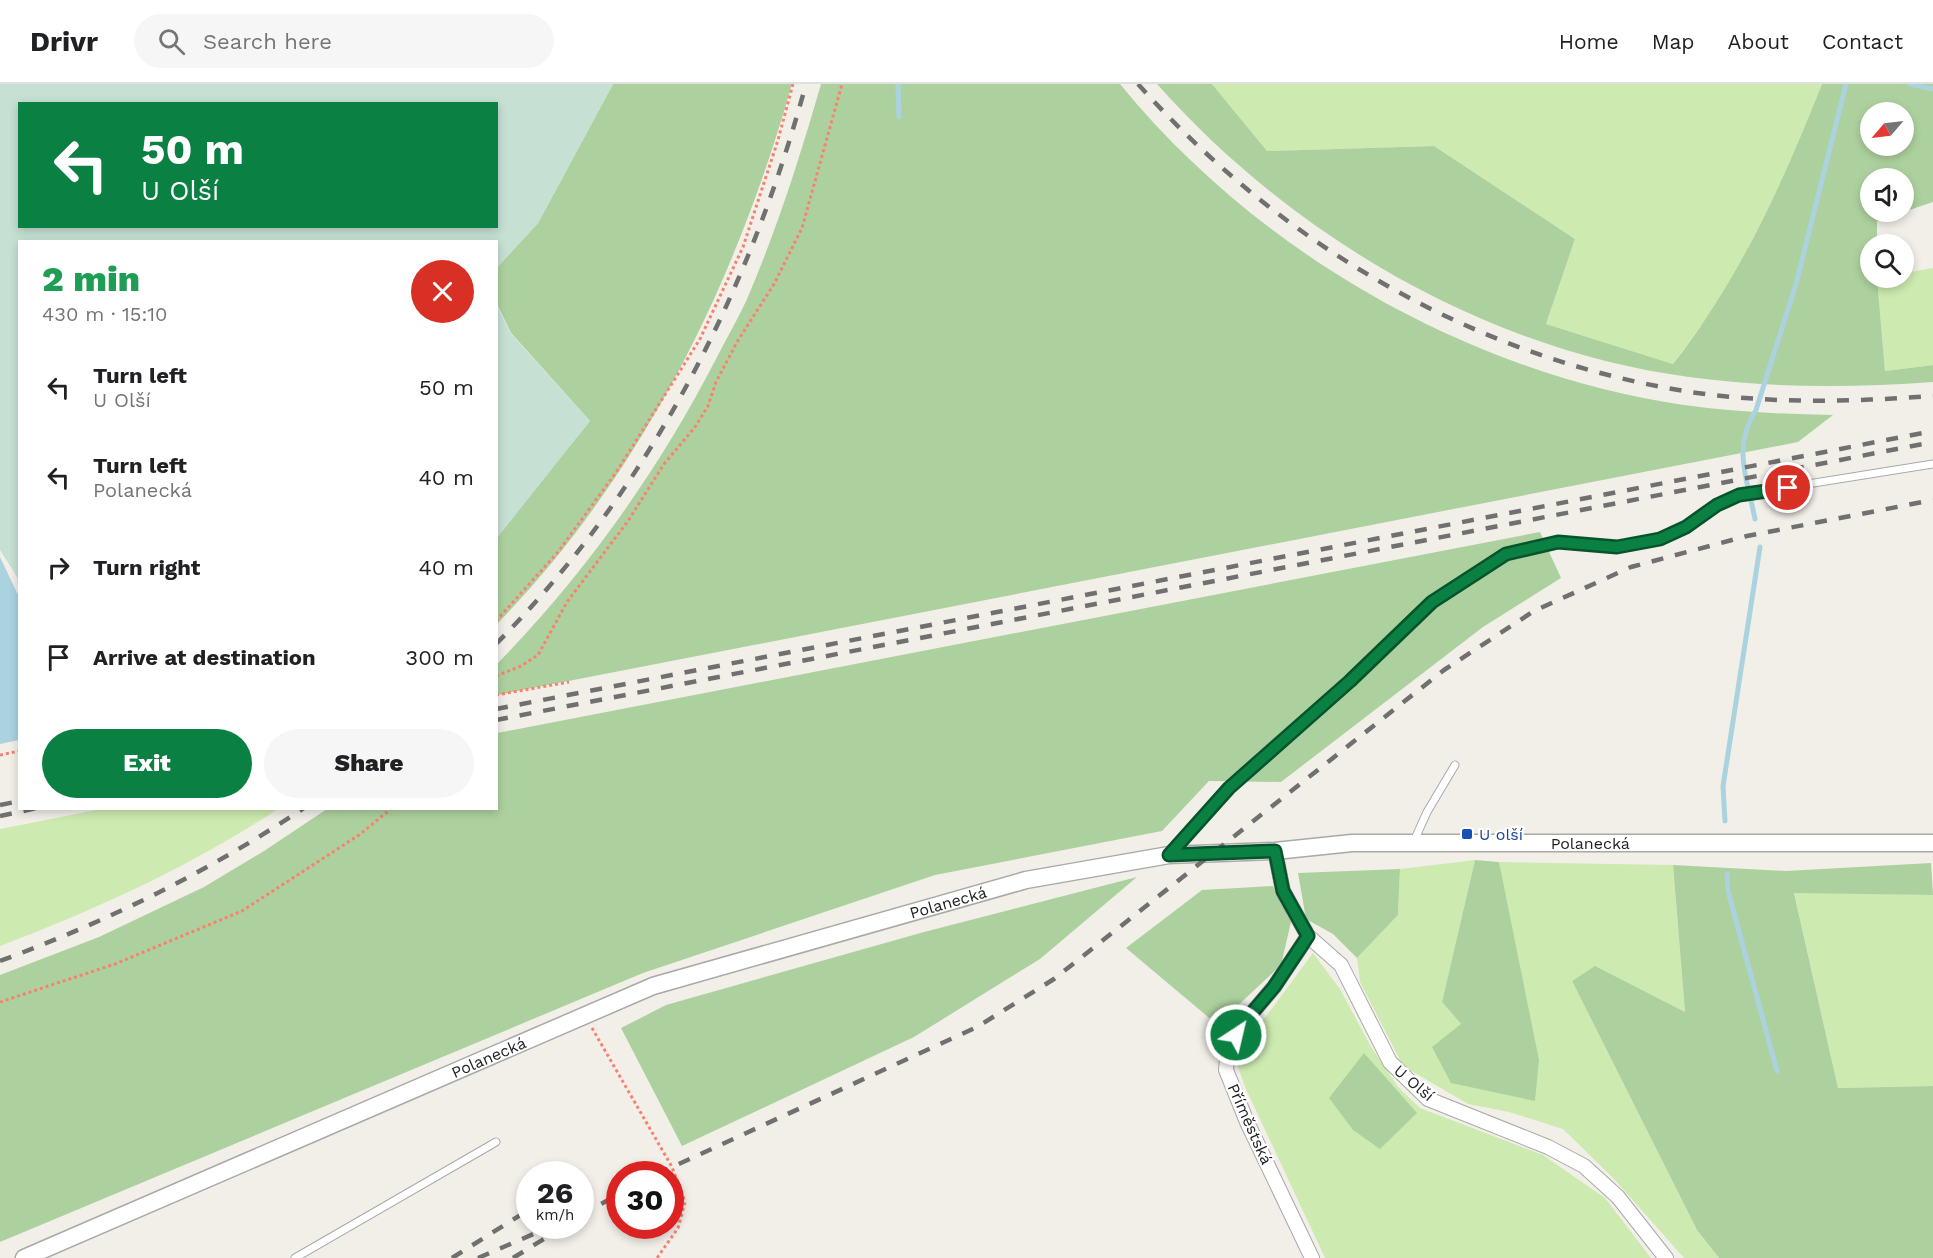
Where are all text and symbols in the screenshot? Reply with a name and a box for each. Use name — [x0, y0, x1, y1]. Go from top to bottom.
search box — [134, 14, 554, 68]
text: Drivr — [30, 25, 98, 58]
icon: search — [155, 25, 188, 58]
text: Search here — [203, 29, 332, 54]
text: Home — [1559, 29, 1619, 54]
text: Map — [1652, 29, 1695, 54]
text: About — [1728, 29, 1789, 54]
text: Contact — [1822, 29, 1903, 54]
north arrow — [1860, 102, 1914, 156]
map controls — [1860, 102, 1914, 288]
text: 50 m — [141, 125, 244, 174]
icon: left — [42, 126, 120, 204]
button: sound — [1860, 168, 1914, 222]
text: U Olší — [141, 175, 219, 207]
button: search — [1860, 234, 1914, 288]
text: 2 min — [42, 258, 140, 300]
button: close — [411, 260, 474, 323]
text: 430 m · 15:10 — [42, 302, 168, 326]
text: Turn left — [93, 363, 187, 388]
icon: left — [42, 371, 75, 404]
text: 50 m — [419, 375, 474, 400]
text: U Olší — [93, 388, 151, 412]
text: Turn left — [93, 453, 187, 478]
icon: left — [42, 461, 75, 494]
pin — [1762, 462, 1813, 513]
text: 40 m — [418, 465, 474, 490]
icon: arrive — [1771, 471, 1804, 504]
text: Polanecká — [93, 478, 192, 502]
icon: right — [42, 551, 75, 584]
text: Turn right — [93, 555, 200, 580]
text: 40 m — [418, 555, 474, 580]
icon: arrive — [42, 641, 75, 674]
text: Arrive at destination — [93, 645, 316, 670]
text: 300 m — [405, 645, 474, 670]
button: Exit — [42, 729, 252, 798]
button: Share — [264, 729, 474, 798]
place label: U olší — [1479, 825, 1523, 844]
marker: U olší — [1460, 827, 1474, 841]
street label: Polanecká — [1551, 834, 1630, 853]
street label: Polanecká — [907, 882, 989, 922]
position arrow — [1204, 1003, 1268, 1067]
street label: Polanecká — [448, 1033, 529, 1082]
street label: U Olší — [1390, 1061, 1438, 1105]
street label: Příměstská — [1224, 1081, 1276, 1167]
speed limit sign: 30 — [606, 1161, 684, 1239]
text: 26 — [537, 1175, 573, 1210]
text: km/h — [536, 1206, 574, 1224]

